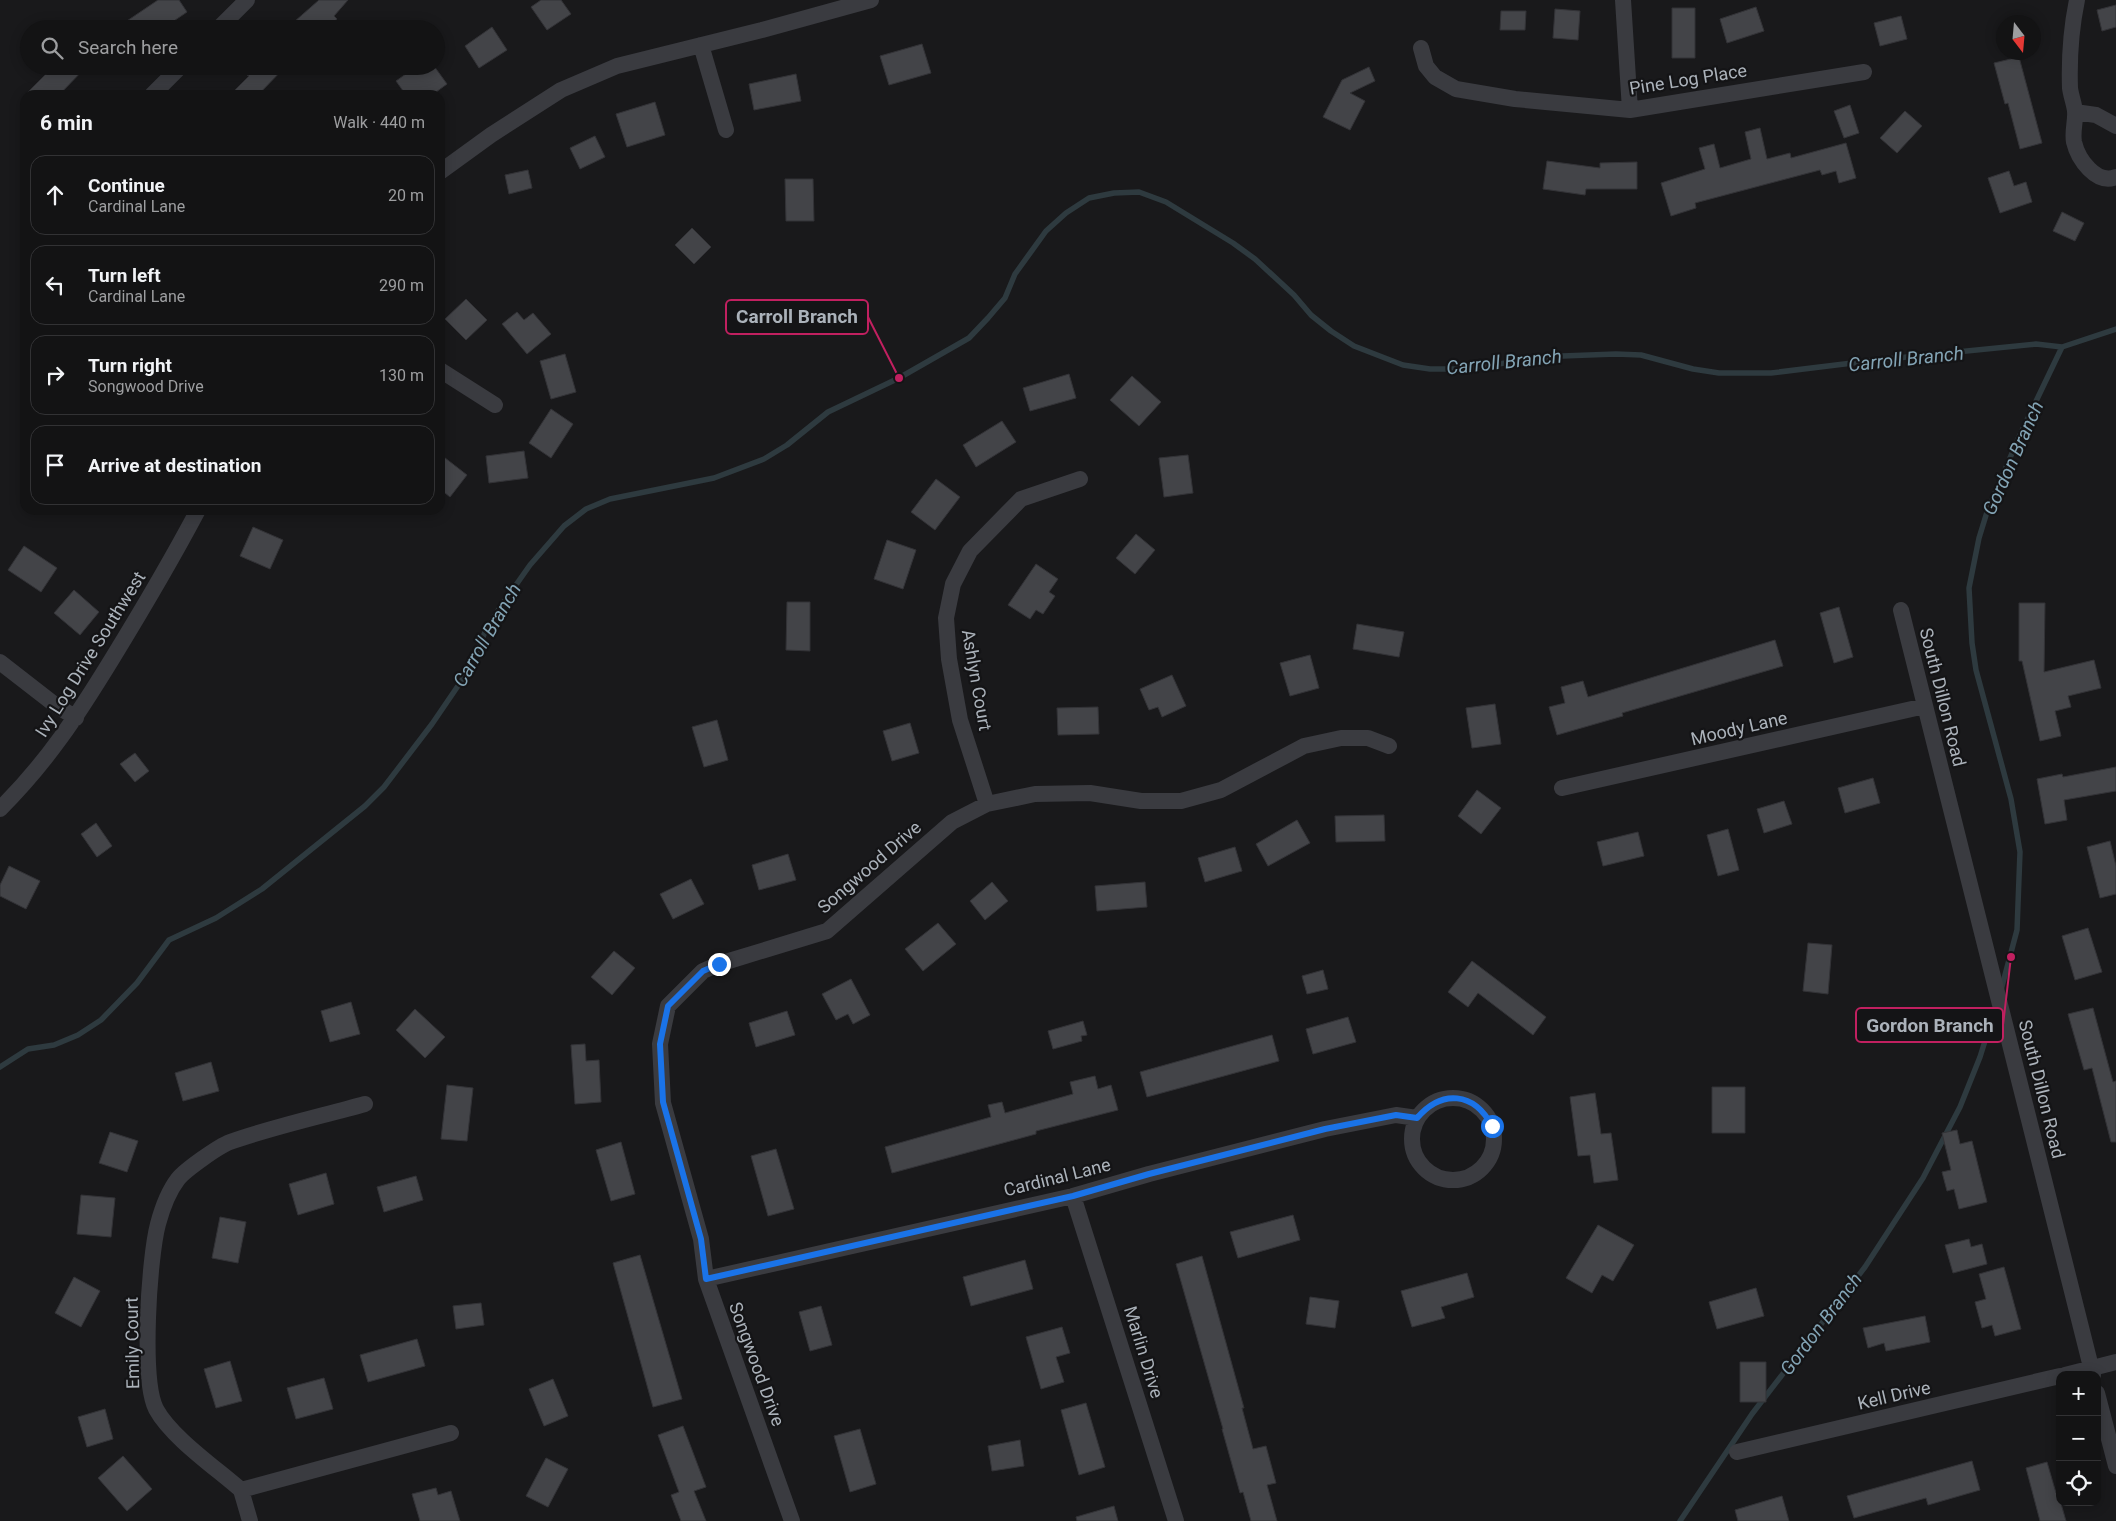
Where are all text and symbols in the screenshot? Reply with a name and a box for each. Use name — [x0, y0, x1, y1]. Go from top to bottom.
north arrow — [1996, 15, 2041, 60]
search box — [20, 20, 445, 75]
icon: search — [38, 34, 66, 62]
text: Search here — [78, 36, 178, 59]
street label: Pine Log Place — [1628, 59, 1748, 99]
text: 6 min — [40, 111, 93, 135]
text: Walk · 440 m — [333, 113, 425, 132]
text: Continue — [88, 174, 165, 197]
icon: ahead — [41, 181, 69, 209]
text: 20 m — [388, 186, 424, 205]
text: Cardinal Lane — [88, 197, 185, 216]
text: Turn left — [88, 264, 161, 287]
icon: left — [41, 271, 69, 299]
text: 290 m — [379, 276, 424, 295]
text: Cardinal Lane — [88, 287, 185, 306]
callout: Carroll Branch — [726, 300, 868, 334]
text: Carroll Branch — [736, 305, 858, 328]
water label: Carroll Branch — [1847, 342, 1965, 376]
water label: Carroll Branch — [1445, 345, 1563, 379]
text: Turn right — [88, 354, 172, 377]
icon: right — [41, 361, 69, 389]
text: 130 m — [379, 366, 424, 385]
text: Songwood Drive — [88, 377, 204, 396]
water label: Gordon Branch — [1978, 397, 2048, 519]
icon: arrive — [41, 451, 69, 479]
text: Arrive at destination — [88, 454, 261, 477]
street label: Ivy Log Drive Southwest — [30, 567, 150, 741]
water label: Carroll Branch — [448, 579, 526, 691]
street label: South Dillon Road — [1916, 626, 1970, 768]
street label: Ashlyn Court — [958, 628, 996, 732]
street label: Moody Lane — [1689, 707, 1789, 749]
street label: Songwood Drive — [813, 816, 925, 918]
route end — [708, 953, 731, 976]
callout: Gordon Branch — [1856, 1008, 2003, 1042]
text: Gordon Branch — [1866, 1014, 1994, 1037]
street label: South Dillon Road — [2015, 1018, 2069, 1160]
route start — [1481, 1115, 1504, 1138]
street label: Cardinal Lane — [1001, 1154, 1113, 1200]
water label: Gordon Branch — [1775, 1268, 1867, 1380]
street label: Emily Court — [121, 1297, 143, 1389]
street label: Songwood Drive — [725, 1299, 789, 1429]
street label: Marlin Drive — [1120, 1303, 1168, 1401]
map controls — [2056, 1371, 2101, 1506]
button: + — [2056, 1371, 2101, 1416]
street label: Kell Drive — [1855, 1376, 1933, 1414]
button: − — [2056, 1416, 2101, 1461]
button: locate — [2056, 1461, 2101, 1506]

